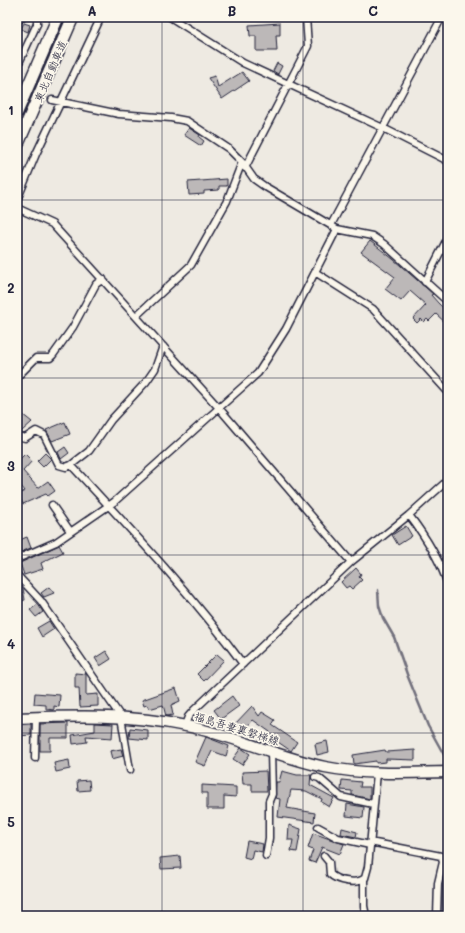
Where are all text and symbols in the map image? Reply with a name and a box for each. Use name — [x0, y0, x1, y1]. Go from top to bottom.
text: A — [87, 2, 97, 19]
text: B — [228, 2, 237, 19]
text: C — [368, 2, 378, 19]
street label: 東北自動車道 — [30, 38, 70, 104]
text: 1 — [8, 101, 14, 118]
text: 2 — [7, 279, 15, 296]
text: 3 — [7, 457, 15, 474]
text: 4 — [7, 635, 15, 652]
street label: 福島吾妻裏磐梯線 — [193, 708, 281, 748]
text: 5 — [7, 813, 15, 830]

